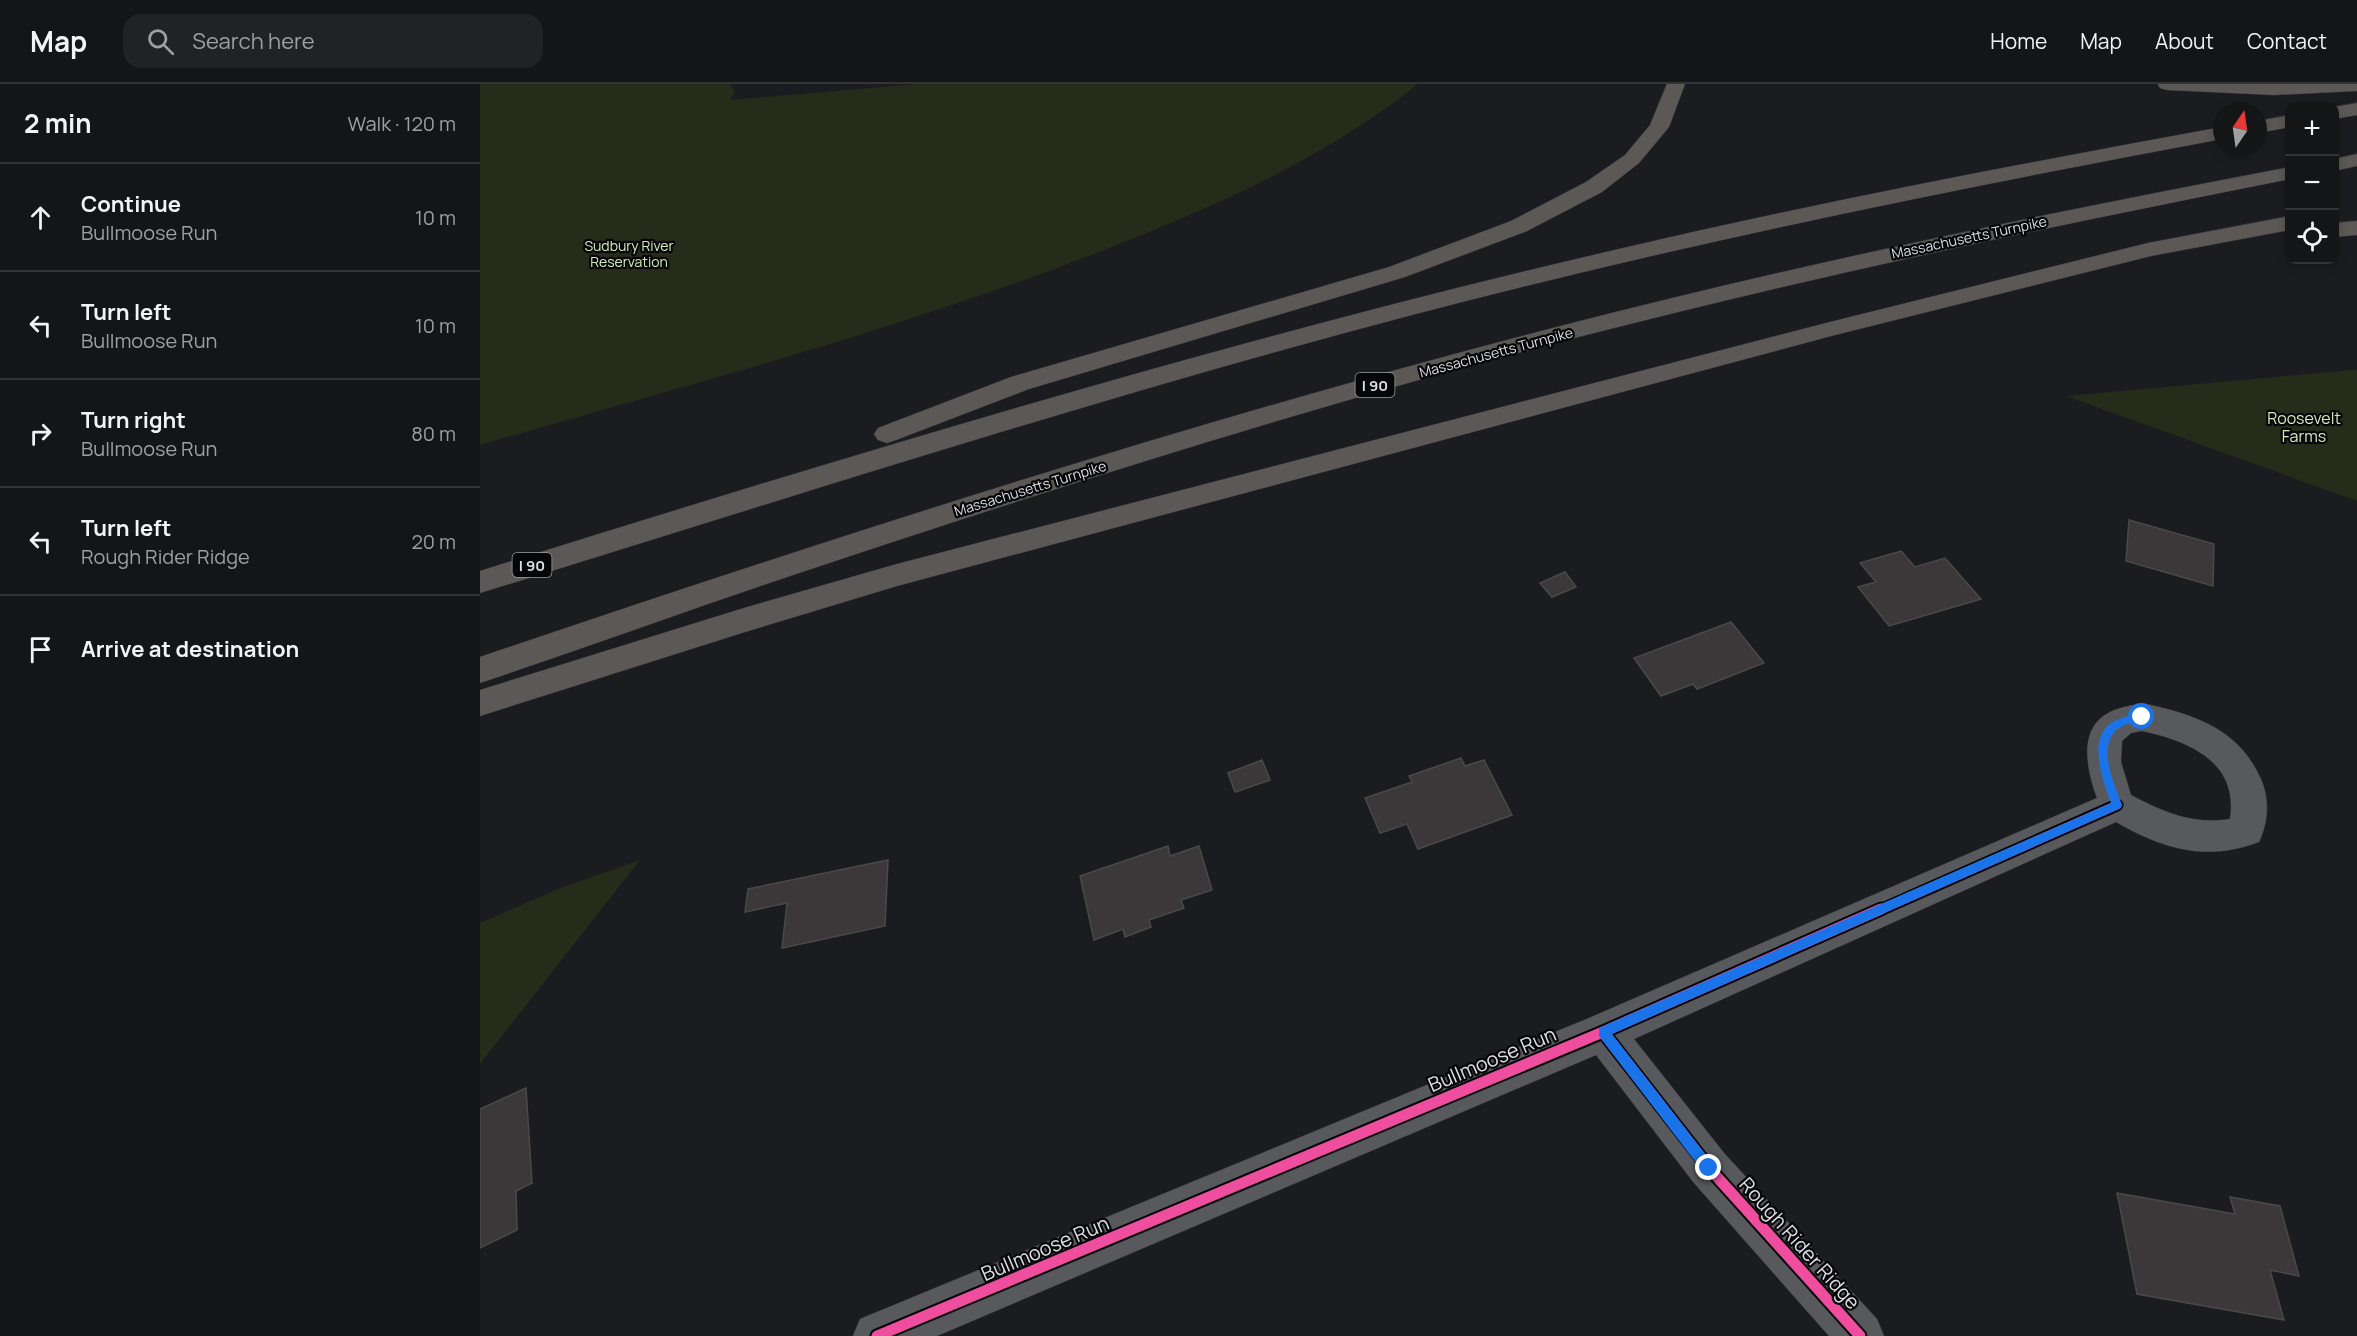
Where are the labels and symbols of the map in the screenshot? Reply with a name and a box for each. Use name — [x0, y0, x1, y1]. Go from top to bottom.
north arrow — [2213, 102, 2267, 156]
street label: Massachusetts Turnpike — [1890, 211, 2048, 263]
park label: Sudbury River Reservation — [584, 236, 674, 271]
street label: Massachusetts Turnpike — [1417, 322, 1575, 382]
road number: I 90 — [1356, 373, 1394, 397]
park label: Roosevelt Farms — [2267, 407, 2341, 447]
street label: Massachusetts Turnpike — [952, 456, 1108, 520]
road number: I 90 — [512, 553, 552, 577]
route start — [2128, 703, 2154, 729]
street label: Bullmoose Run — [1424, 1020, 1560, 1098]
route end — [1695, 1154, 1721, 1180]
street label: Rough Rider Ridge — [1734, 1171, 1866, 1315]
street label: Bullmoose Run — [977, 1209, 1113, 1287]

